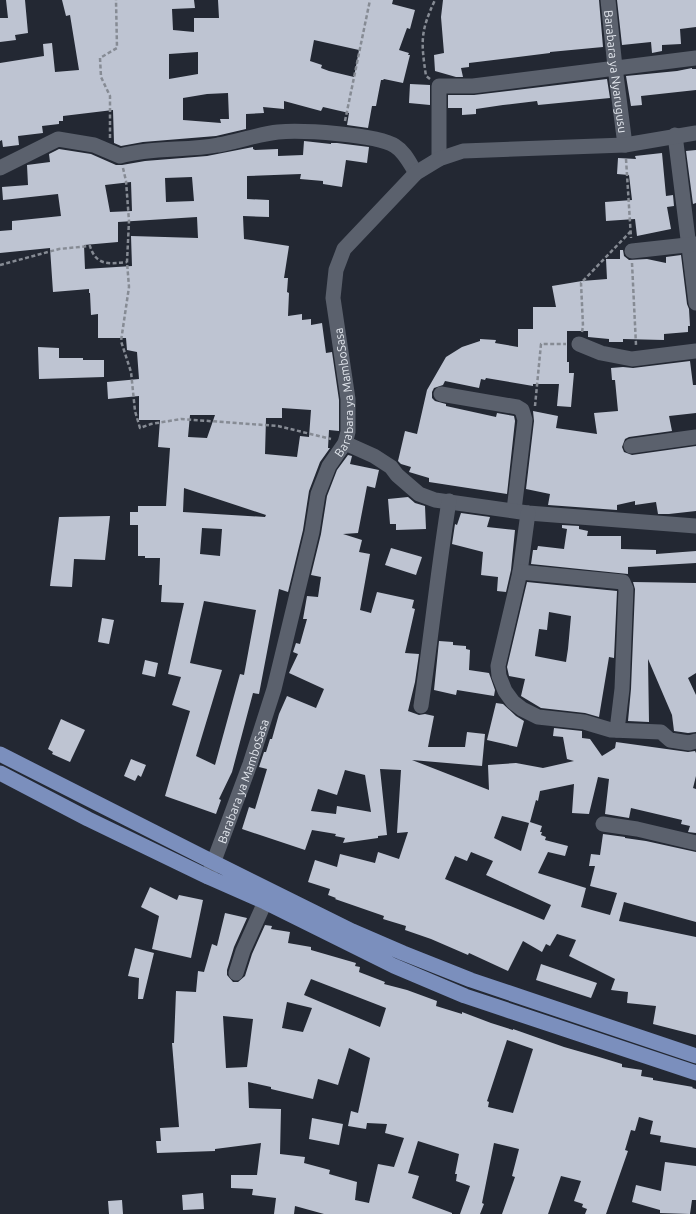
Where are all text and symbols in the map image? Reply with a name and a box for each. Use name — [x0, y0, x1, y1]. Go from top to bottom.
street label: Barabara ya Nyarugusu — [603, 9, 630, 134]
street label: Barabara ya MamboSasa — [331, 327, 355, 459]
street label: Barabara ya MamboSasa — [215, 717, 270, 845]

